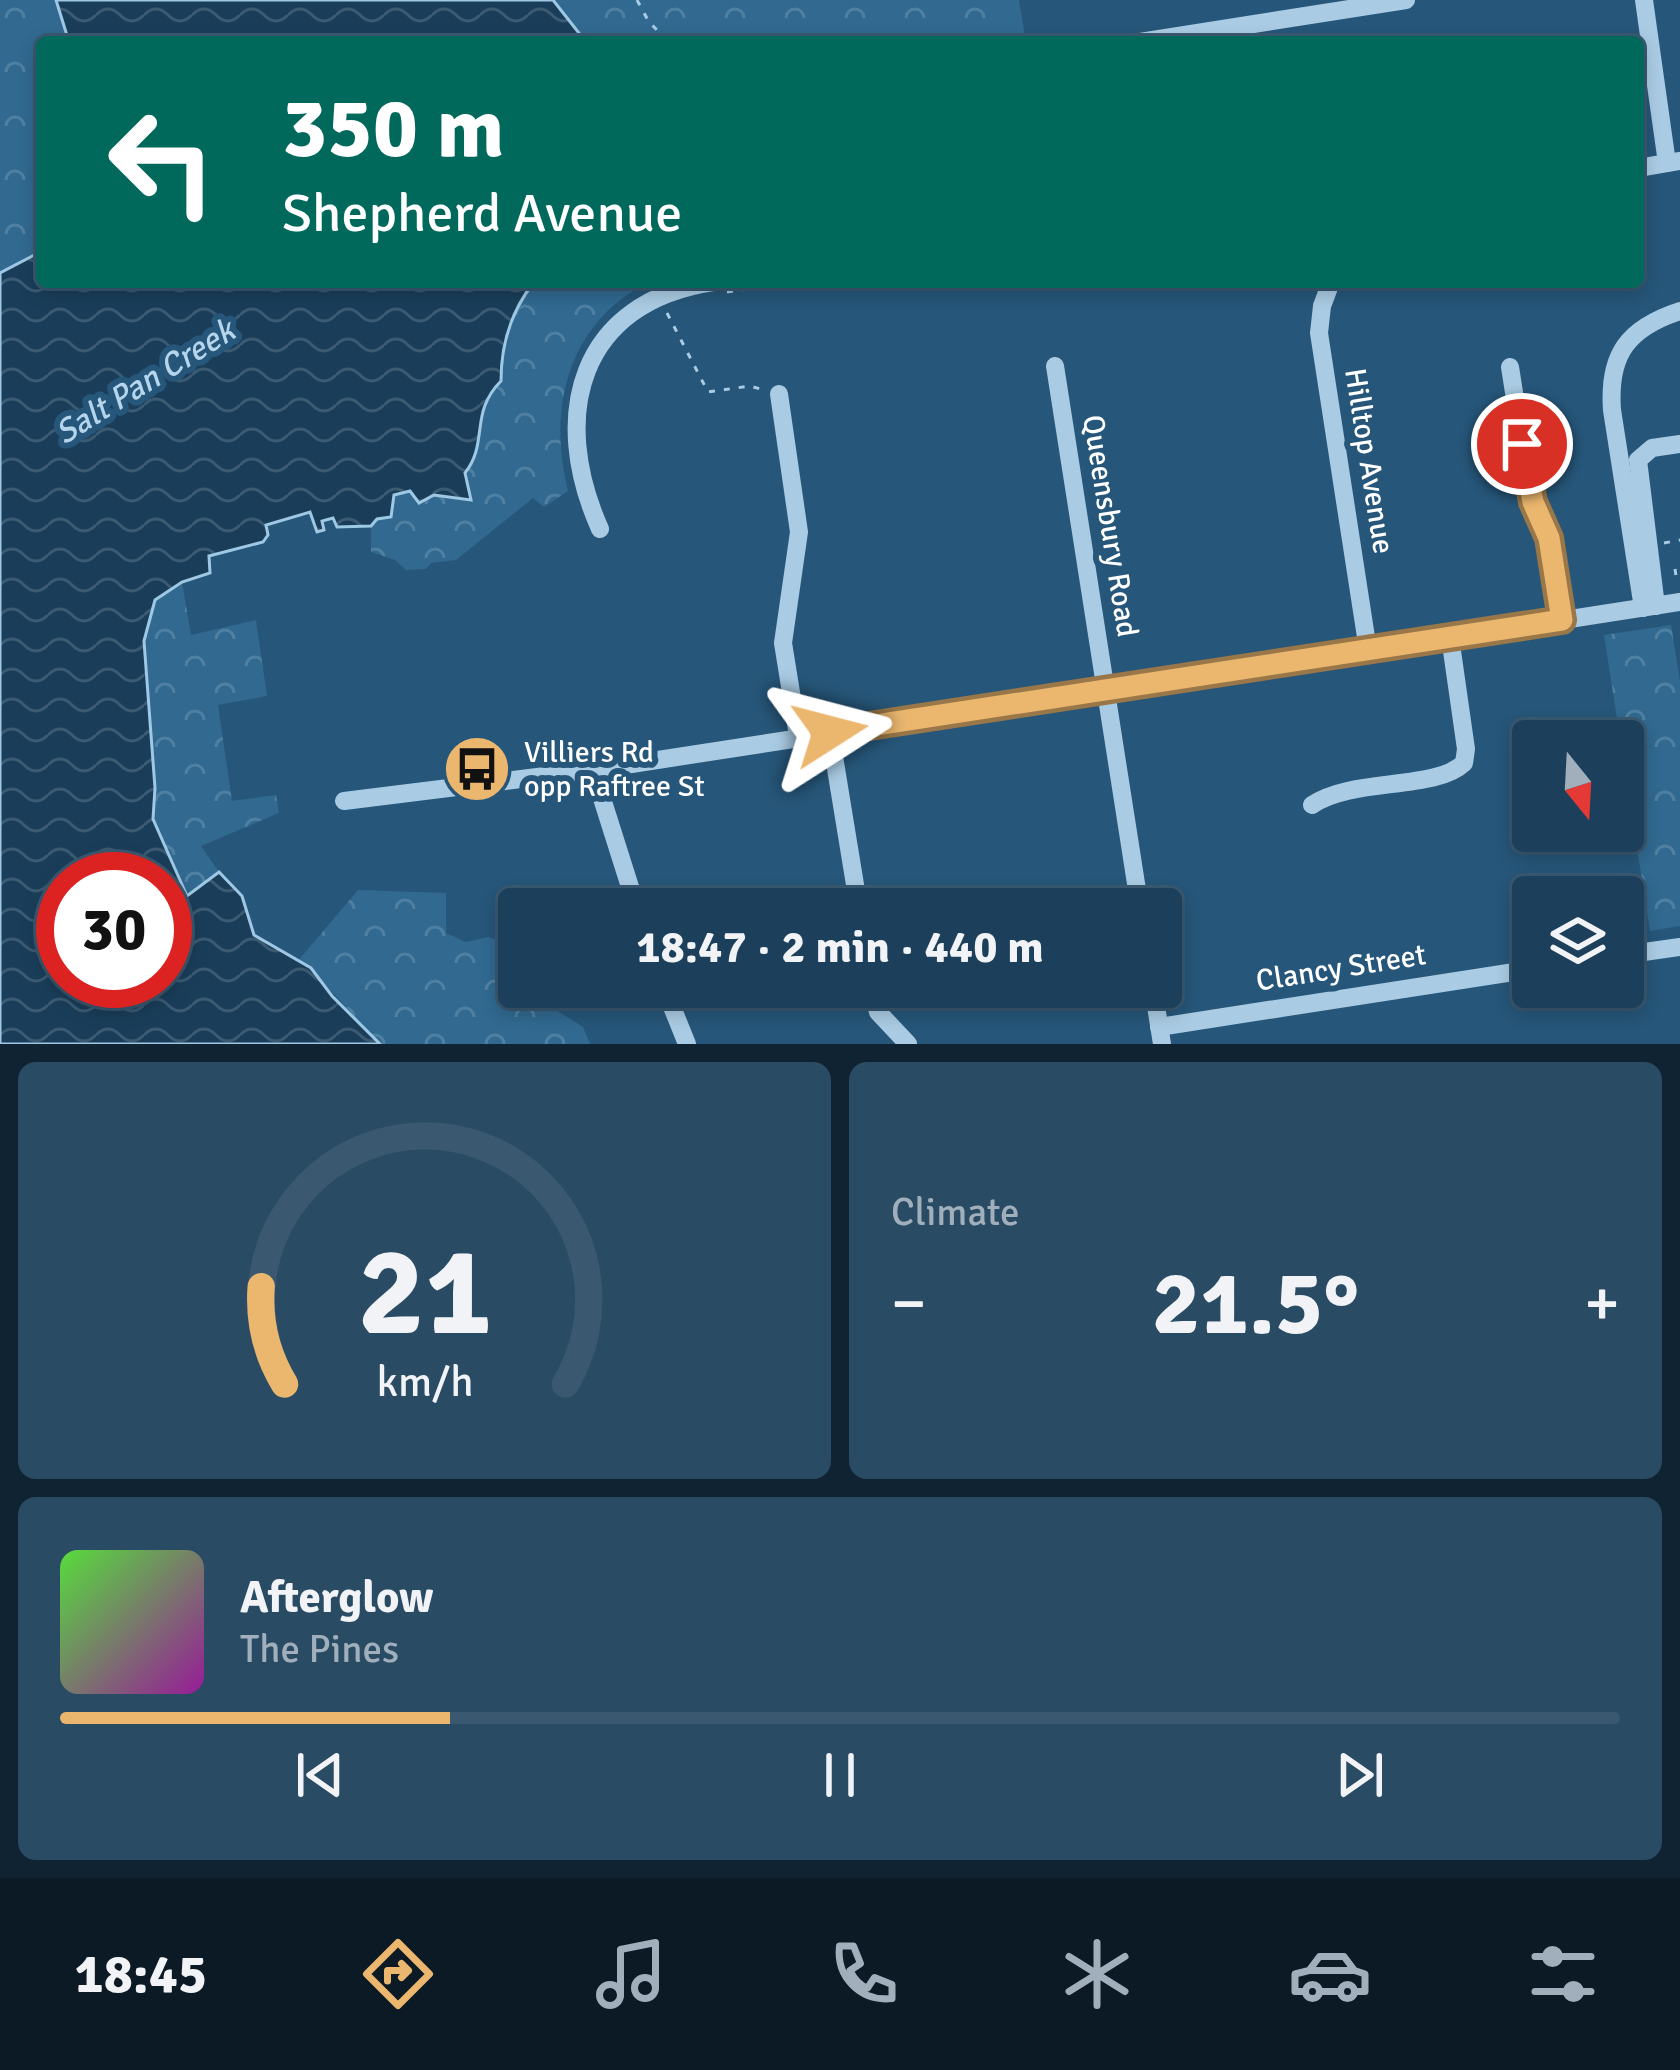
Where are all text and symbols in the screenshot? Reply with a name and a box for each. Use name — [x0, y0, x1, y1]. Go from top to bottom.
text: 350 m — [282, 77, 504, 181]
icon: left — [84, 84, 240, 240]
text: Shepherd Avenue — [282, 180, 682, 247]
water label: Salt Pan Creek — [48, 309, 244, 453]
street label: Hilltop Avenue — [1336, 366, 1402, 556]
pin — [1471, 393, 1573, 495]
icon: arrive — [1489, 411, 1555, 477]
street label: Queensbury Road — [1074, 412, 1146, 640]
position arrow — [767, 669, 893, 795]
north arrow — [1512, 720, 1644, 852]
map controls — [1512, 720, 1644, 1008]
bus stop icon: Villiers Rd opp Raftree St — [442, 734, 512, 804]
place label: Villiers Rd opp Raftree St — [524, 734, 705, 805]
speed limit sign: 30 — [36, 852, 192, 1008]
button: layers — [1512, 876, 1644, 1008]
text: 18:47 · 2 min · 440 m — [636, 920, 1044, 975]
street label: Clancy Street — [1253, 936, 1429, 1000]
text: Climate — [891, 1188, 1020, 1236]
text: 21 — [357, 1216, 492, 1369]
text: 21.5° — [1152, 1248, 1359, 1359]
text: − — [891, 1263, 927, 1344]
text: + — [1584, 1263, 1620, 1344]
text: km/h — [376, 1355, 473, 1408]
text: Afterglow — [240, 1570, 433, 1625]
text: The Pines — [240, 1625, 399, 1673]
icon: previous — [287, 1742, 353, 1808]
icon: pause — [807, 1742, 873, 1808]
icon: next — [1327, 1742, 1393, 1808]
icon: directions — [356, 1932, 440, 2016]
icon: music — [589, 1932, 673, 2016]
icon: phone — [822, 1932, 906, 2016]
icon: climate — [1055, 1932, 1139, 2016]
icon: car — [1288, 1932, 1372, 2016]
icon: filters — [1521, 1932, 1605, 2016]
text: 18:45 — [75, 1941, 207, 2008]

